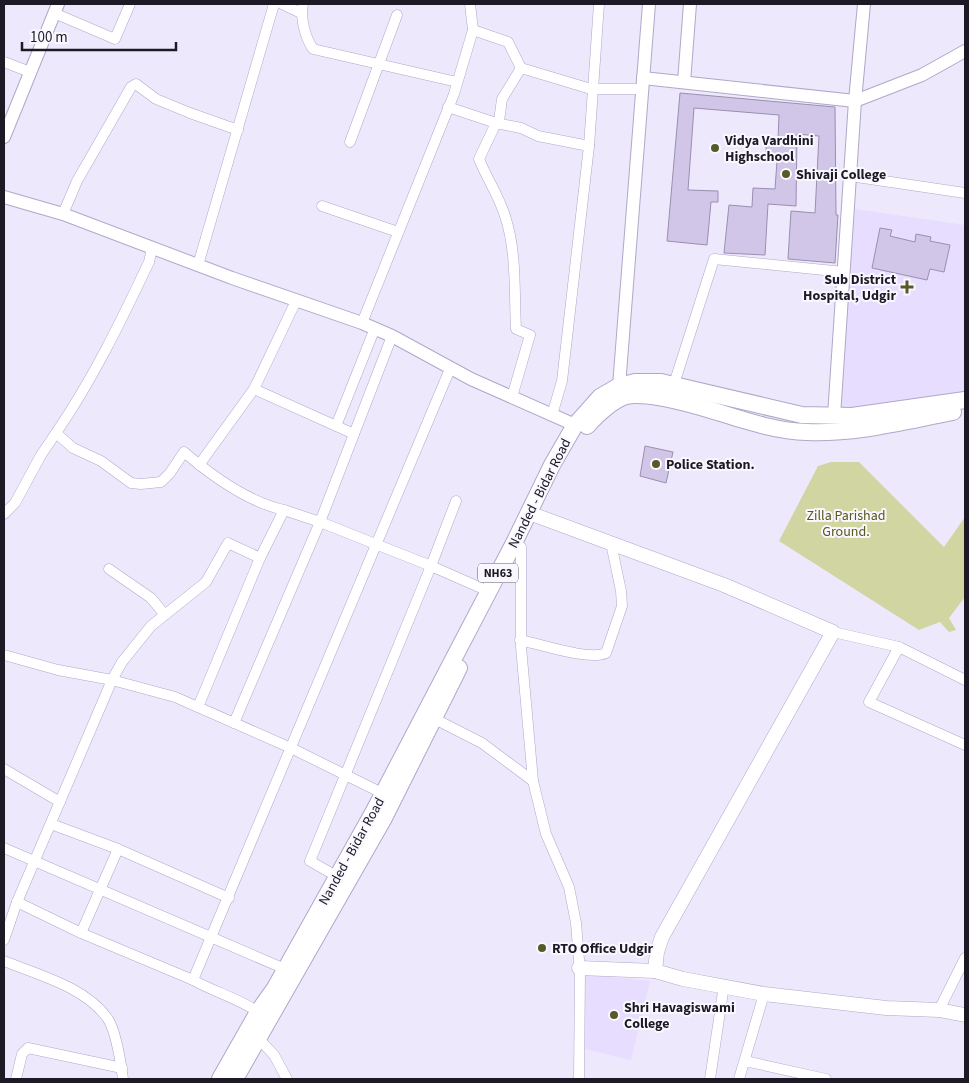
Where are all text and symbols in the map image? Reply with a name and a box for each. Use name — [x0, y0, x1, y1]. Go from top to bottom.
scale bar — [22, 20, 176, 52]
text: 100 m — [30, 27, 68, 48]
place label: Vidya Vardhini Highschool — [724, 131, 814, 167]
marker: Vidya Vardhini Highschool — [709, 142, 721, 154]
place label: Shivaji College — [796, 165, 886, 185]
marker: Shivaji College — [780, 168, 792, 180]
place label: Sub District Hospital, Udgir — [803, 270, 897, 306]
marker: Sub District Hospital, Udgir — [900, 280, 914, 294]
street label: Nanded - Bidar Road — [504, 435, 576, 552]
place label: Police Station. — [666, 455, 755, 475]
marker: Police Station. — [650, 458, 662, 470]
park label: Zilla Parishad Ground. — [807, 506, 885, 542]
road number: NH63 — [478, 564, 518, 582]
street label: Nanded - Bidar Road — [314, 794, 390, 909]
place label: RTO Office Udgir — [552, 939, 654, 959]
marker: RTO Office Udgir — [536, 942, 548, 954]
place label: Shri Havagiswami College — [624, 998, 735, 1034]
marker: Shri Havagiswami College — [608, 1009, 620, 1021]

